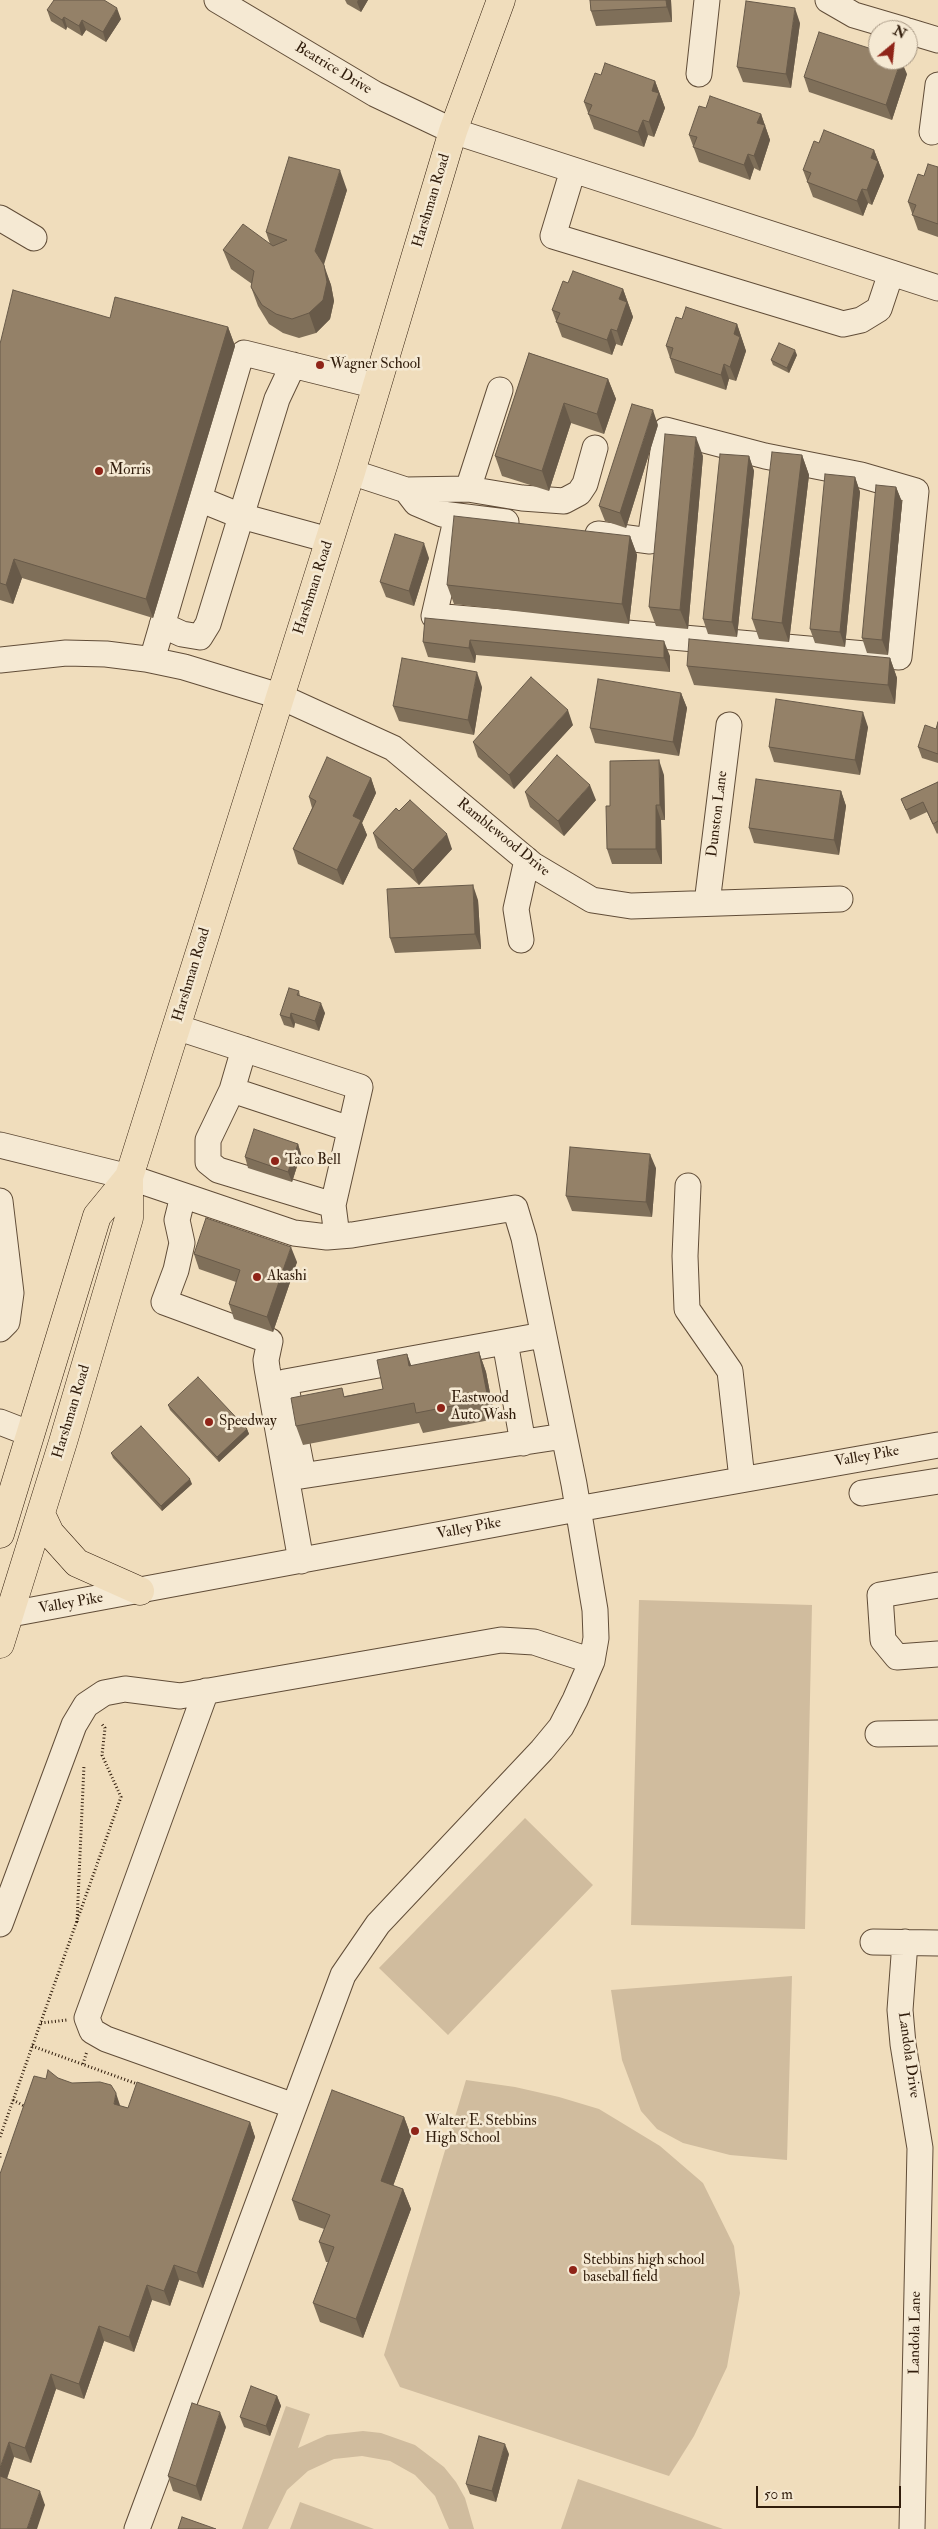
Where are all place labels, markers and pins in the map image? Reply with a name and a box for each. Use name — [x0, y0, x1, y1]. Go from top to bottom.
place label: Wagner School — [330, 356, 421, 374]
marker: Wagner School — [314, 359, 326, 371]
place label: Morris — [109, 462, 151, 480]
marker: Morris — [93, 465, 105, 477]
place label: Taco Bell — [285, 1152, 341, 1170]
marker: Taco Bell — [269, 1155, 281, 1167]
place label: Akashi — [267, 1268, 307, 1286]
marker: Akashi — [251, 1271, 263, 1283]
place label: Eastwood Auto Wash — [451, 1390, 516, 1425]
marker: Eastwood Auto Wash — [435, 1402, 447, 1414]
place label: Speedway — [219, 1413, 277, 1431]
marker: Speedway — [203, 1416, 215, 1428]
place label: Walter E. Stebbins High School — [425, 2113, 537, 2148]
marker: Walter E. Stebbins High School — [409, 2125, 421, 2137]
place label: Stebbins high school baseball field — [583, 2252, 705, 2287]
marker: Stebbins high school baseball field — [567, 2264, 579, 2276]

